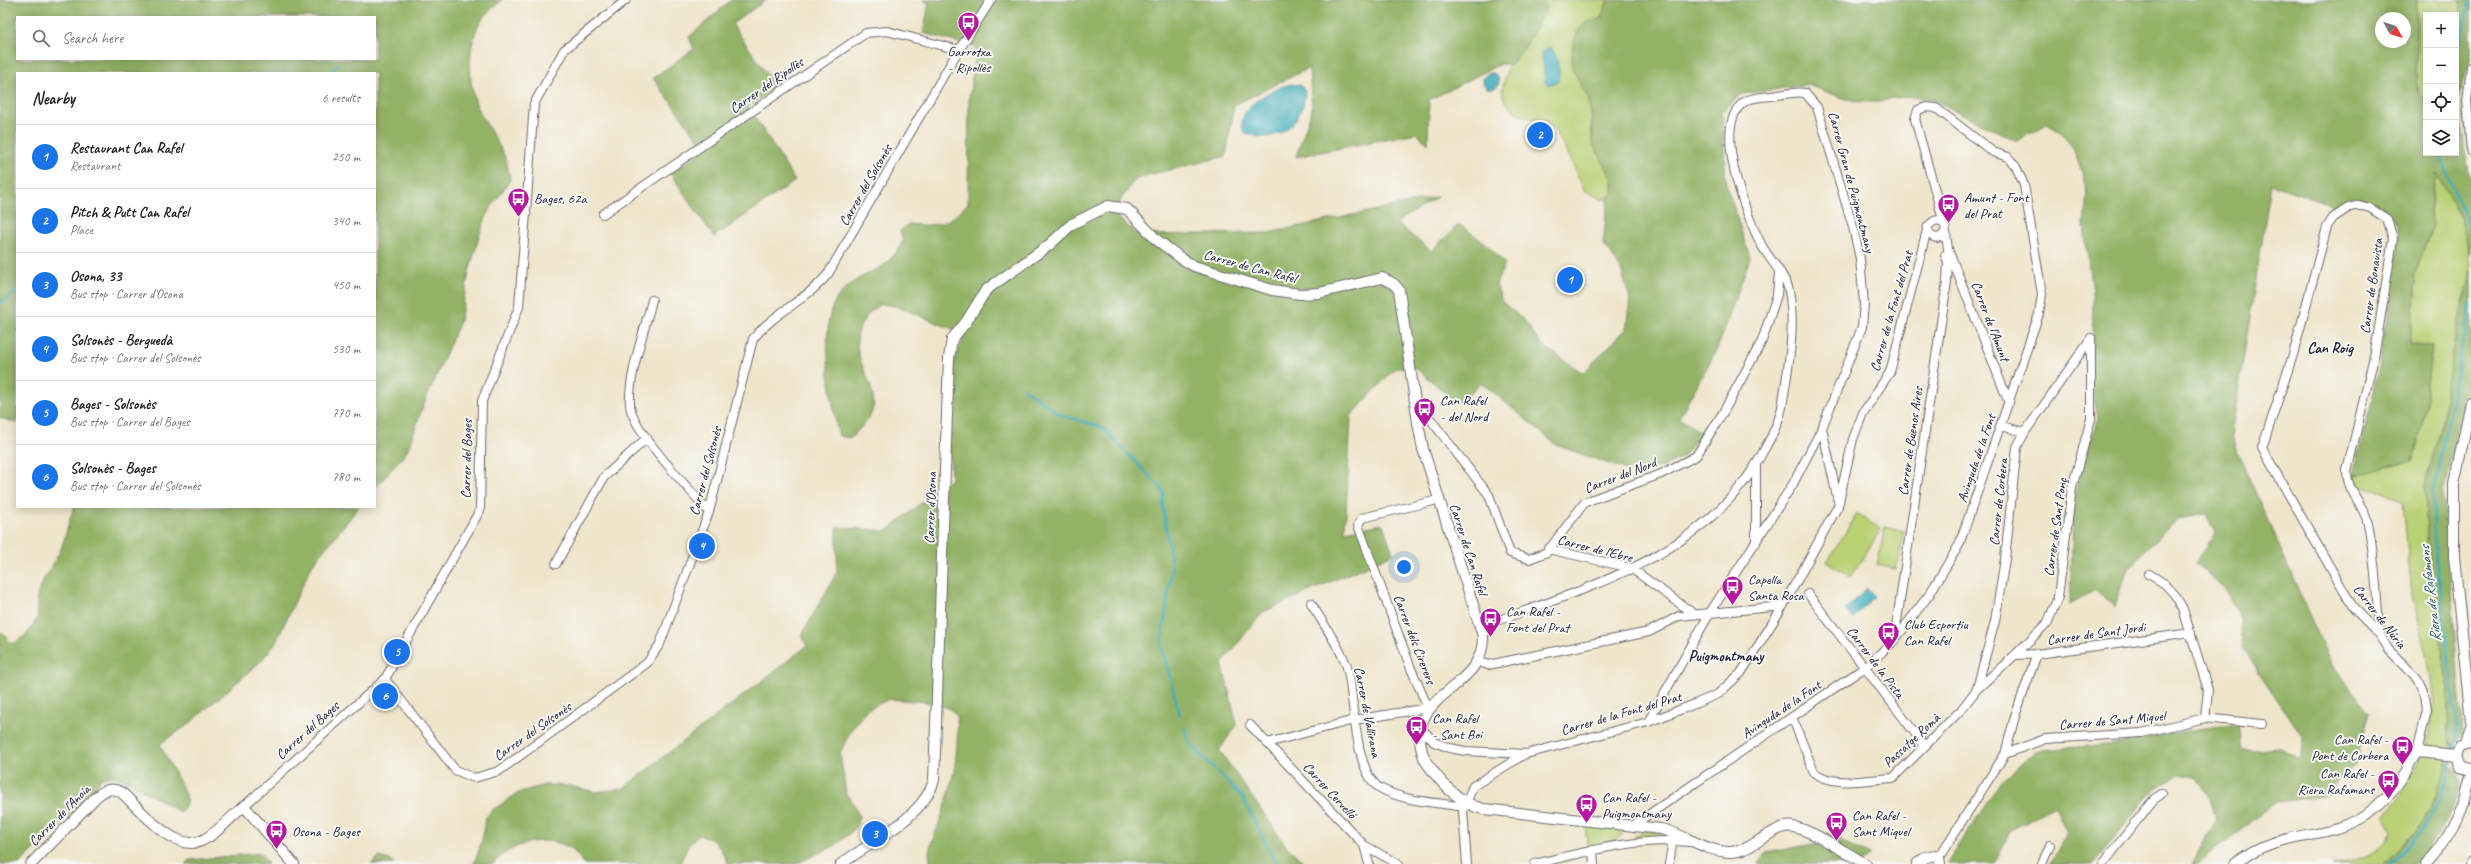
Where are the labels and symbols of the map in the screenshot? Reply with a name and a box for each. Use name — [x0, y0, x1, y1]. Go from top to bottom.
bus stop icon: Garrotxa - Ripollès — [956, 10, 982, 43]
north arrow — [2375, 12, 2411, 48]
place label: Garrotxa - Ripollès — [947, 43, 992, 76]
street label: Carrer del Ripollès — [726, 53, 807, 117]
street label: Carrer Gran de Puigmontmany — [1824, 110, 1879, 256]
pin: 2 — [1527, 120, 1553, 150]
street label: Carrer del Solsonès — [835, 141, 896, 229]
bus stop icon: Bages, 62a — [506, 185, 532, 218]
place label: Amunt - Font del Prat — [1964, 189, 2030, 222]
place label: Bages, 62a — [534, 190, 587, 207]
bus stop icon: Amunt - Font del Prat — [1935, 192, 1961, 225]
street label: Carrer de Bonavista — [2356, 236, 2387, 335]
street label: Carrer de Can Rafel — [1202, 246, 1301, 288]
street label: Carrer de la Font del Prat — [1866, 248, 1917, 373]
pin: 1 — [1557, 265, 1583, 295]
street label: Carrer de l'Amunt — [1968, 279, 2014, 366]
district label: Can Roig — [2307, 339, 2354, 358]
street label: Carrer de Buenos Aires — [1894, 384, 1927, 497]
place label: Can Rafel - del Nord — [1440, 392, 1490, 425]
bus stop icon: Can Rafel - del Nord — [1411, 395, 1437, 428]
street label: Avinguda de la Font — [1953, 411, 2000, 504]
street label: Carrer del Bages — [457, 418, 476, 499]
street label: Carrer del Solsonès — [686, 424, 726, 517]
street label: Carrer del Nord — [1582, 453, 1661, 497]
street label: Carrer de Corbera — [1985, 457, 2012, 546]
street label: Carrer d'Osona — [921, 471, 940, 544]
street label: Carrer de Sant Ponç — [2040, 476, 2071, 577]
street label: Carrer de Can Rafel — [1446, 501, 1492, 600]
pin: 4 — [689, 531, 715, 561]
street label: Carrer de l'Ebre — [1556, 531, 1635, 566]
water label: Riera de Rafamans — [2415, 542, 2446, 643]
your location — [1394, 557, 1414, 577]
place label: Capella Santa Rosa — [1748, 571, 1804, 604]
bus stop icon: Capella Santa Rosa — [1720, 574, 1746, 607]
street label: Carrer de Núria — [2349, 581, 2411, 653]
street label: Carrer dels Cirerers — [1390, 592, 1440, 688]
place label: Can Rafel - Font del Prat — [1506, 603, 1571, 636]
bus stop icon: Can Rafel - Font del Prat — [1477, 606, 1503, 639]
place label: Club Esportiu Can Rafel — [1904, 616, 1968, 649]
street label: Carrer de Sant Jordi — [2046, 618, 2148, 649]
bus stop icon: Club Esportiu Can Rafel — [1876, 619, 1902, 652]
street label: Carrer de la Pista — [1843, 623, 1909, 703]
pin: 5 — [384, 637, 410, 667]
district label: Puigmontmany — [1689, 647, 1765, 666]
street label: Carrer de Vallirana — [1350, 665, 1385, 760]
street label: Avinguda de la Font — [1738, 676, 1825, 742]
pin: 6 — [372, 681, 398, 711]
street label: Carrer de la Font del Prat — [1559, 688, 1685, 739]
street label: Carrer del Bages — [272, 697, 343, 763]
street label: Carrer del Solsonès — [490, 698, 575, 764]
street label: Carrer de Sant Miquel — [2058, 707, 2168, 734]
street label: Passatge Romà — [1879, 709, 1944, 771]
place label: Can Rafel - Sant Boi — [1432, 710, 1484, 743]
bus stop icon: Can Rafel - Sant Boi — [1403, 713, 1429, 746]
place label: Can Rafel - Pont de Corbera — [2311, 731, 2389, 764]
bus stop icon: Can Rafel - Pont de Corbera — [2390, 734, 2416, 767]
street label: Carrer Cervelló — [1299, 759, 1361, 824]
place label: Can Rafel - Riera Rafamans — [2298, 765, 2375, 798]
bus stop icon: Can Rafel - Riera Rafamans — [2376, 768, 2402, 801]
street label: Carrer de l'Anoia — [25, 780, 94, 850]
place label: Can Rafel - Puigmontmany — [1602, 789, 1672, 822]
bus stop icon: Can Rafel - Puigmontmany — [1573, 792, 1599, 825]
place label: Can Rafel - Sant Miquel — [1852, 807, 1912, 840]
bus stop icon: Can Rafel - Sant Miquel — [1823, 810, 1849, 843]
bus stop icon: Osona - Bages — [263, 818, 289, 851]
pin: 3 — [862, 819, 888, 849]
place label: Osona - Bages — [292, 823, 361, 840]

